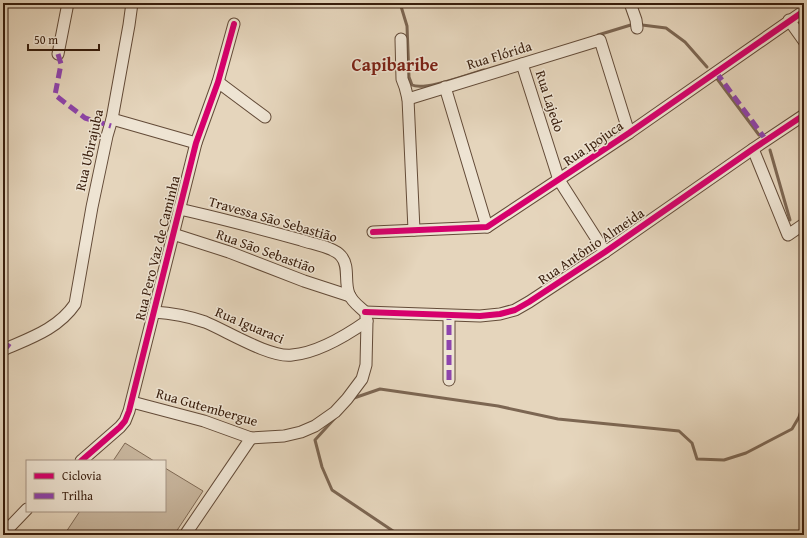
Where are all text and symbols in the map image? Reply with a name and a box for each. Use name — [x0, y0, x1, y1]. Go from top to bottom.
scale bar — [28, 26, 99, 52]
text: 50 m — [34, 31, 58, 48]
street label: Rua Flórida — [464, 36, 534, 74]
district label: Capibaribe — [352, 51, 439, 78]
street label: Rua Lajedo — [531, 68, 569, 134]
street label: Rua Ubirajuba — [70, 107, 108, 193]
street label: Rua Ipojuca — [559, 115, 627, 170]
street label: Rua Pero Vaz de Caminha — [129, 173, 185, 322]
street label: Travessa São Sebastião — [206, 191, 340, 247]
street label: Rua Antônio Almeida — [534, 203, 648, 289]
street label: Rua São Sebastião — [213, 224, 319, 278]
street label: Rua Iguaraci — [212, 301, 288, 349]
street label: Rua Gutembergue — [154, 383, 261, 431]
legend — [26, 460, 166, 512]
text: Ciclovia — [62, 467, 102, 484]
text: Trilha — [62, 487, 93, 504]

